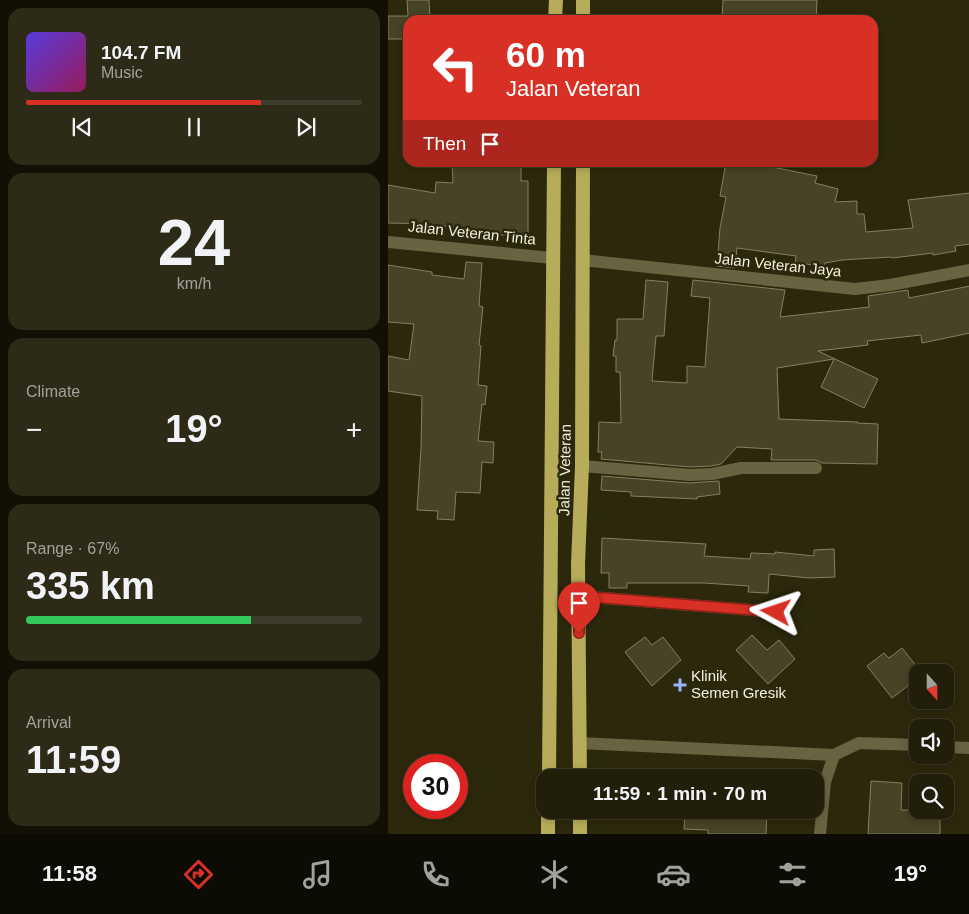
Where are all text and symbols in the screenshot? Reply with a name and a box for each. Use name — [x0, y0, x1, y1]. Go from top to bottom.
icon: left — [423, 35, 488, 100]
text: 60 m — [506, 35, 586, 74]
text: 104.7 FM — [101, 42, 181, 63]
text: Music — [101, 64, 143, 81]
text: Jalan Veteran — [506, 76, 641, 101]
icon: previous — [68, 113, 96, 141]
icon: pause — [180, 113, 208, 141]
icon: next — [292, 113, 320, 141]
icon: arrive — [476, 130, 504, 158]
text: Then — [423, 133, 466, 154]
text: 24 — [158, 206, 230, 279]
street label: Jalan Veteran Tinta — [407, 217, 537, 248]
street label: Jalan Veteran Jaya — [714, 249, 843, 280]
text: km/h — [177, 275, 211, 292]
text: Climate — [26, 383, 80, 400]
text: 19° — [165, 408, 223, 450]
text: − — [26, 414, 42, 445]
text: + — [346, 414, 362, 445]
street label: Jalan Veteran — [555, 424, 574, 516]
text: Range · 67% — [26, 540, 119, 557]
text: 335 km — [26, 565, 155, 607]
pin — [558, 582, 600, 633]
position arrow — [749, 585, 801, 637]
icon: arrive — [565, 589, 593, 617]
north arrow — [909, 664, 954, 709]
map controls — [909, 664, 954, 819]
place label: Klinik Semen Gresik — [691, 667, 787, 701]
marker: Klinik Semen Gresik — [673, 678, 687, 692]
text: Arrival — [26, 714, 71, 731]
button: sound — [909, 719, 954, 764]
text: 11:59 — [26, 739, 121, 781]
speed limit sign: 30 — [403, 754, 468, 819]
button: search — [909, 774, 954, 819]
text: 11:59 · 1 min · 70 m — [593, 783, 767, 804]
icon: directions — [181, 857, 216, 892]
icon: music — [300, 857, 335, 892]
icon: phone — [418, 857, 453, 892]
icon: climate — [537, 857, 572, 892]
icon: car — [656, 857, 691, 892]
icon: filters — [775, 857, 810, 892]
text: 11:58 — [42, 861, 97, 886]
text: 19° — [894, 861, 927, 886]

